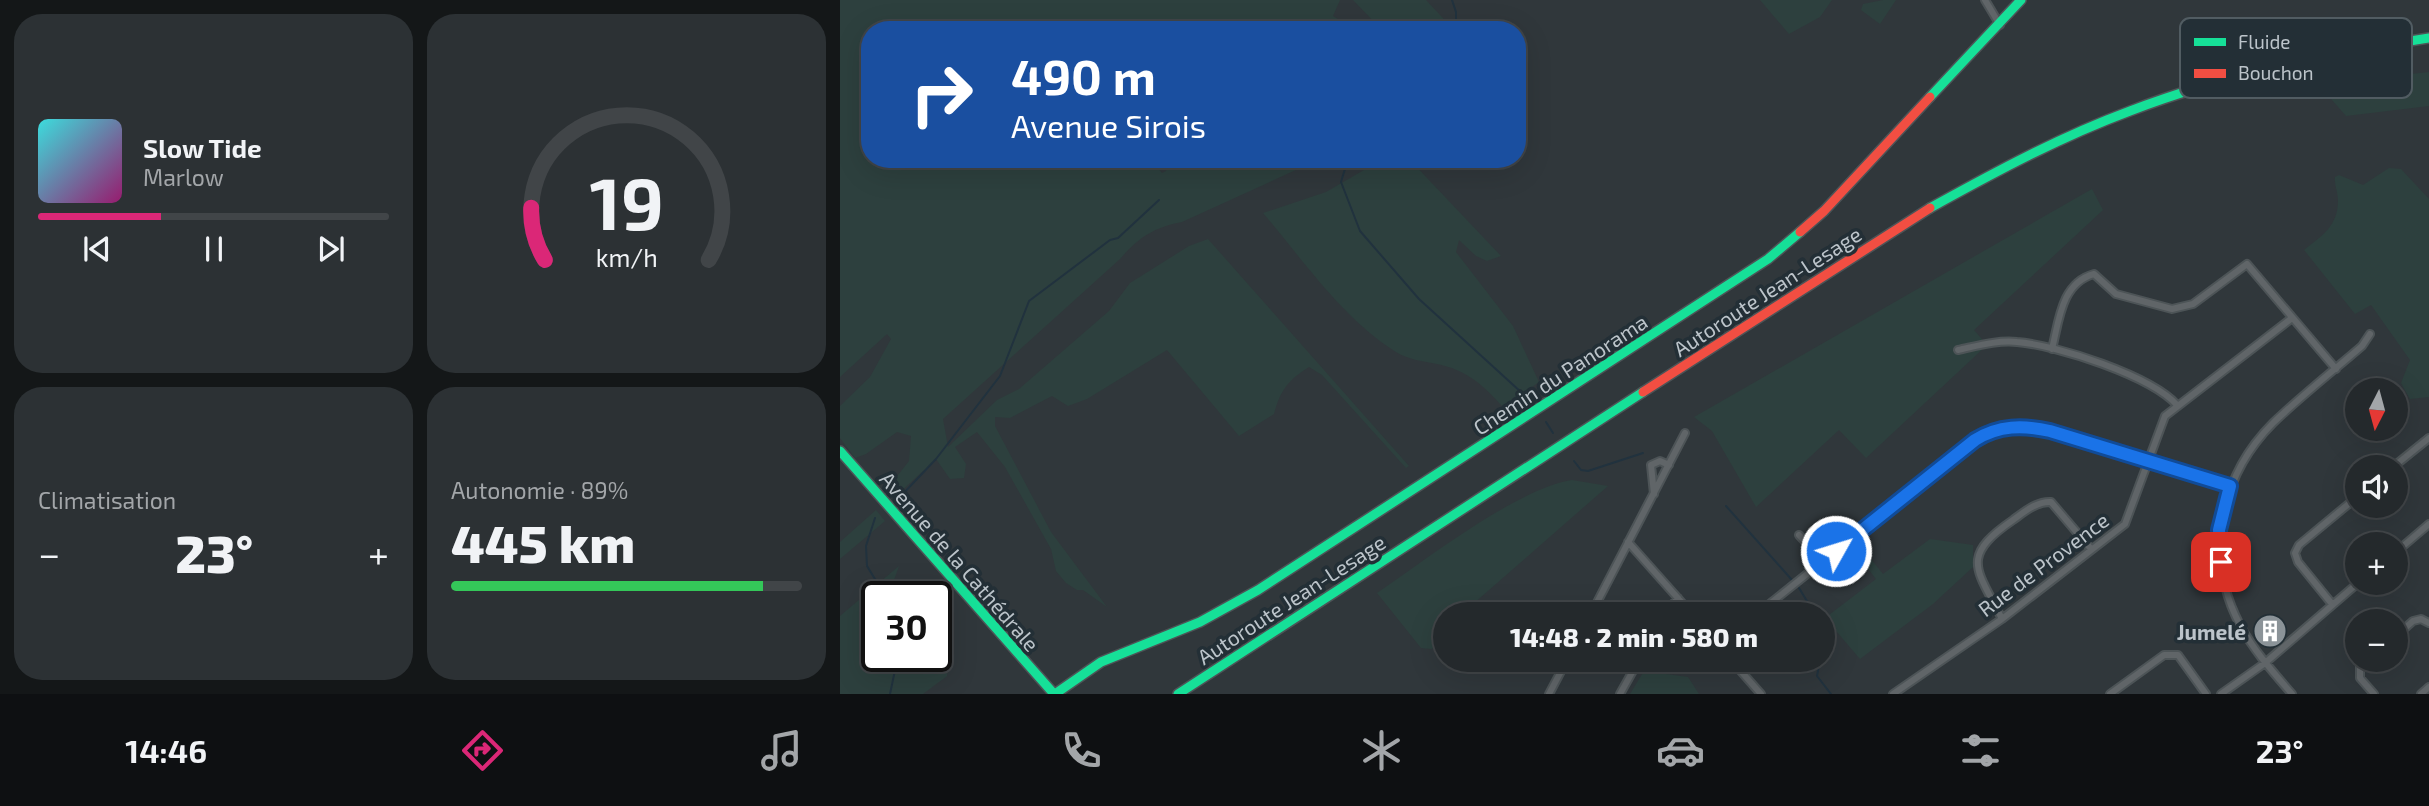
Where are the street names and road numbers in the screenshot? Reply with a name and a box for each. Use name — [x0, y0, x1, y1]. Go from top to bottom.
street label: Autoroute Jean-Lesage — [1668, 221, 1866, 361]
street label: Chemin du Panorama — [1468, 308, 1652, 440]
street label: Avenue de la Cathédrale — [875, 466, 1045, 656]
street label: Rue de Provence — [1973, 507, 2113, 621]
street label: Autoroute Jean-Lesage — [1192, 529, 1390, 669]

